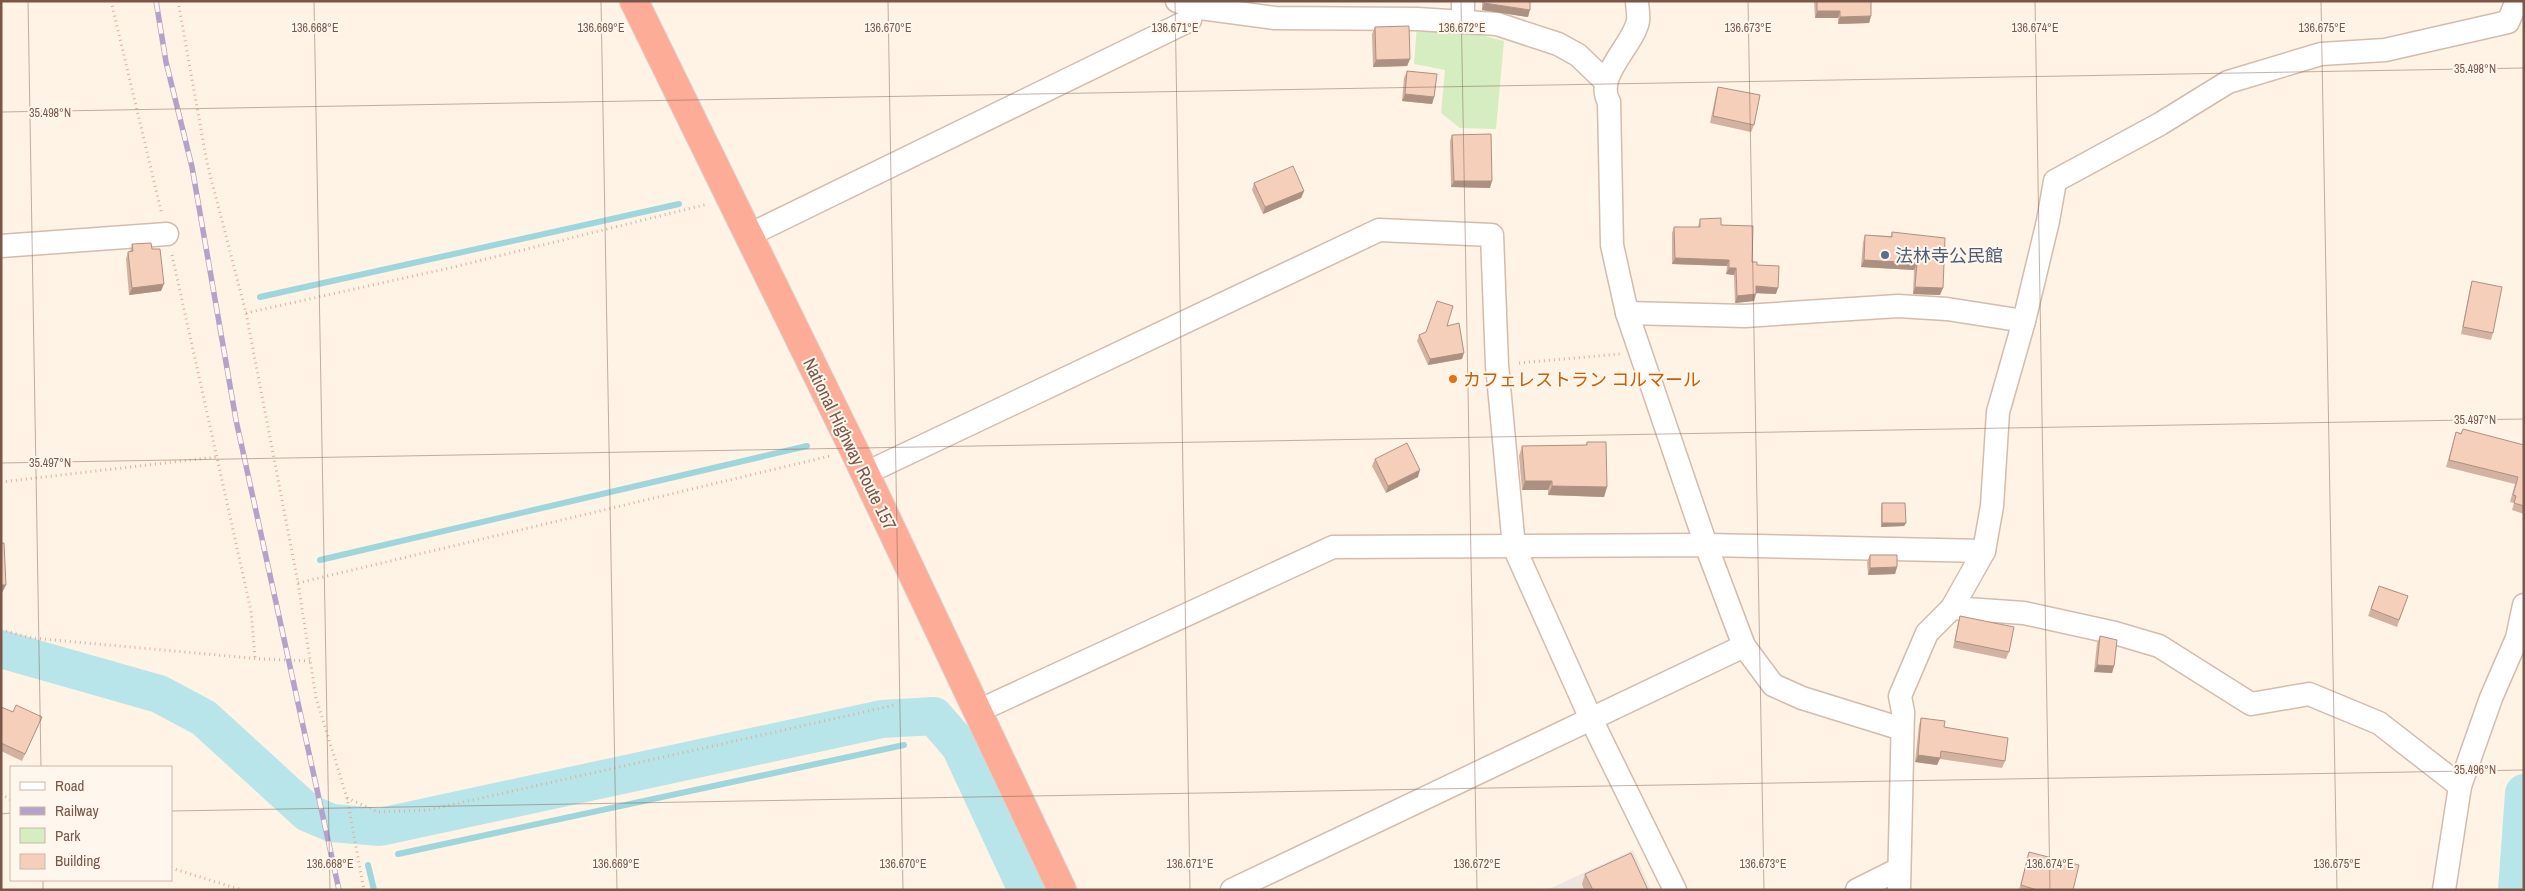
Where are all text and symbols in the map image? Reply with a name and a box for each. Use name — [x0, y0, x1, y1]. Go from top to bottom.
text: 136.668°E — [292, 20, 338, 36]
text: 136.669°E — [578, 20, 624, 36]
text: 136.670°E — [865, 20, 911, 36]
text: 136.671°E — [1152, 20, 1198, 36]
text: 136.672°E — [1439, 20, 1485, 36]
text: 136.673°E — [1725, 20, 1771, 36]
text: 136.674°E — [2012, 20, 2058, 36]
text: 136.675°E — [2299, 20, 2345, 36]
text: 35.498°N — [2454, 61, 2496, 77]
text: 35.498°N — [29, 105, 71, 121]
place label: 法林寺公民館 — [1895, 243, 2003, 268]
marker: 法林寺公民館 — [1879, 249, 1891, 261]
street label: National Highway Route 157 — [797, 354, 903, 534]
place label: カフェレストラン コルマール — [1463, 367, 1701, 392]
marker: カフェレストラン コルマール — [1447, 373, 1459, 385]
text: 35.497°N — [2454, 412, 2496, 428]
text: 35.497°N — [29, 455, 71, 471]
text: 35.496°N — [2454, 762, 2496, 778]
legend — [10, 766, 172, 881]
text: Road — [55, 775, 84, 796]
text: Railway — [55, 800, 100, 821]
text: Park — [55, 825, 81, 846]
text: Building — [55, 850, 100, 871]
text: 136.668°E — [307, 856, 353, 872]
text: 136.669°E — [593, 856, 639, 872]
text: 136.670°E — [880, 856, 926, 872]
text: 136.671°E — [1167, 856, 1213, 872]
text: 136.672°E — [1454, 856, 1500, 872]
text: 136.673°E — [1740, 856, 1786, 872]
text: 136.674°E — [2027, 856, 2073, 872]
text: 136.675°E — [2314, 856, 2360, 872]

